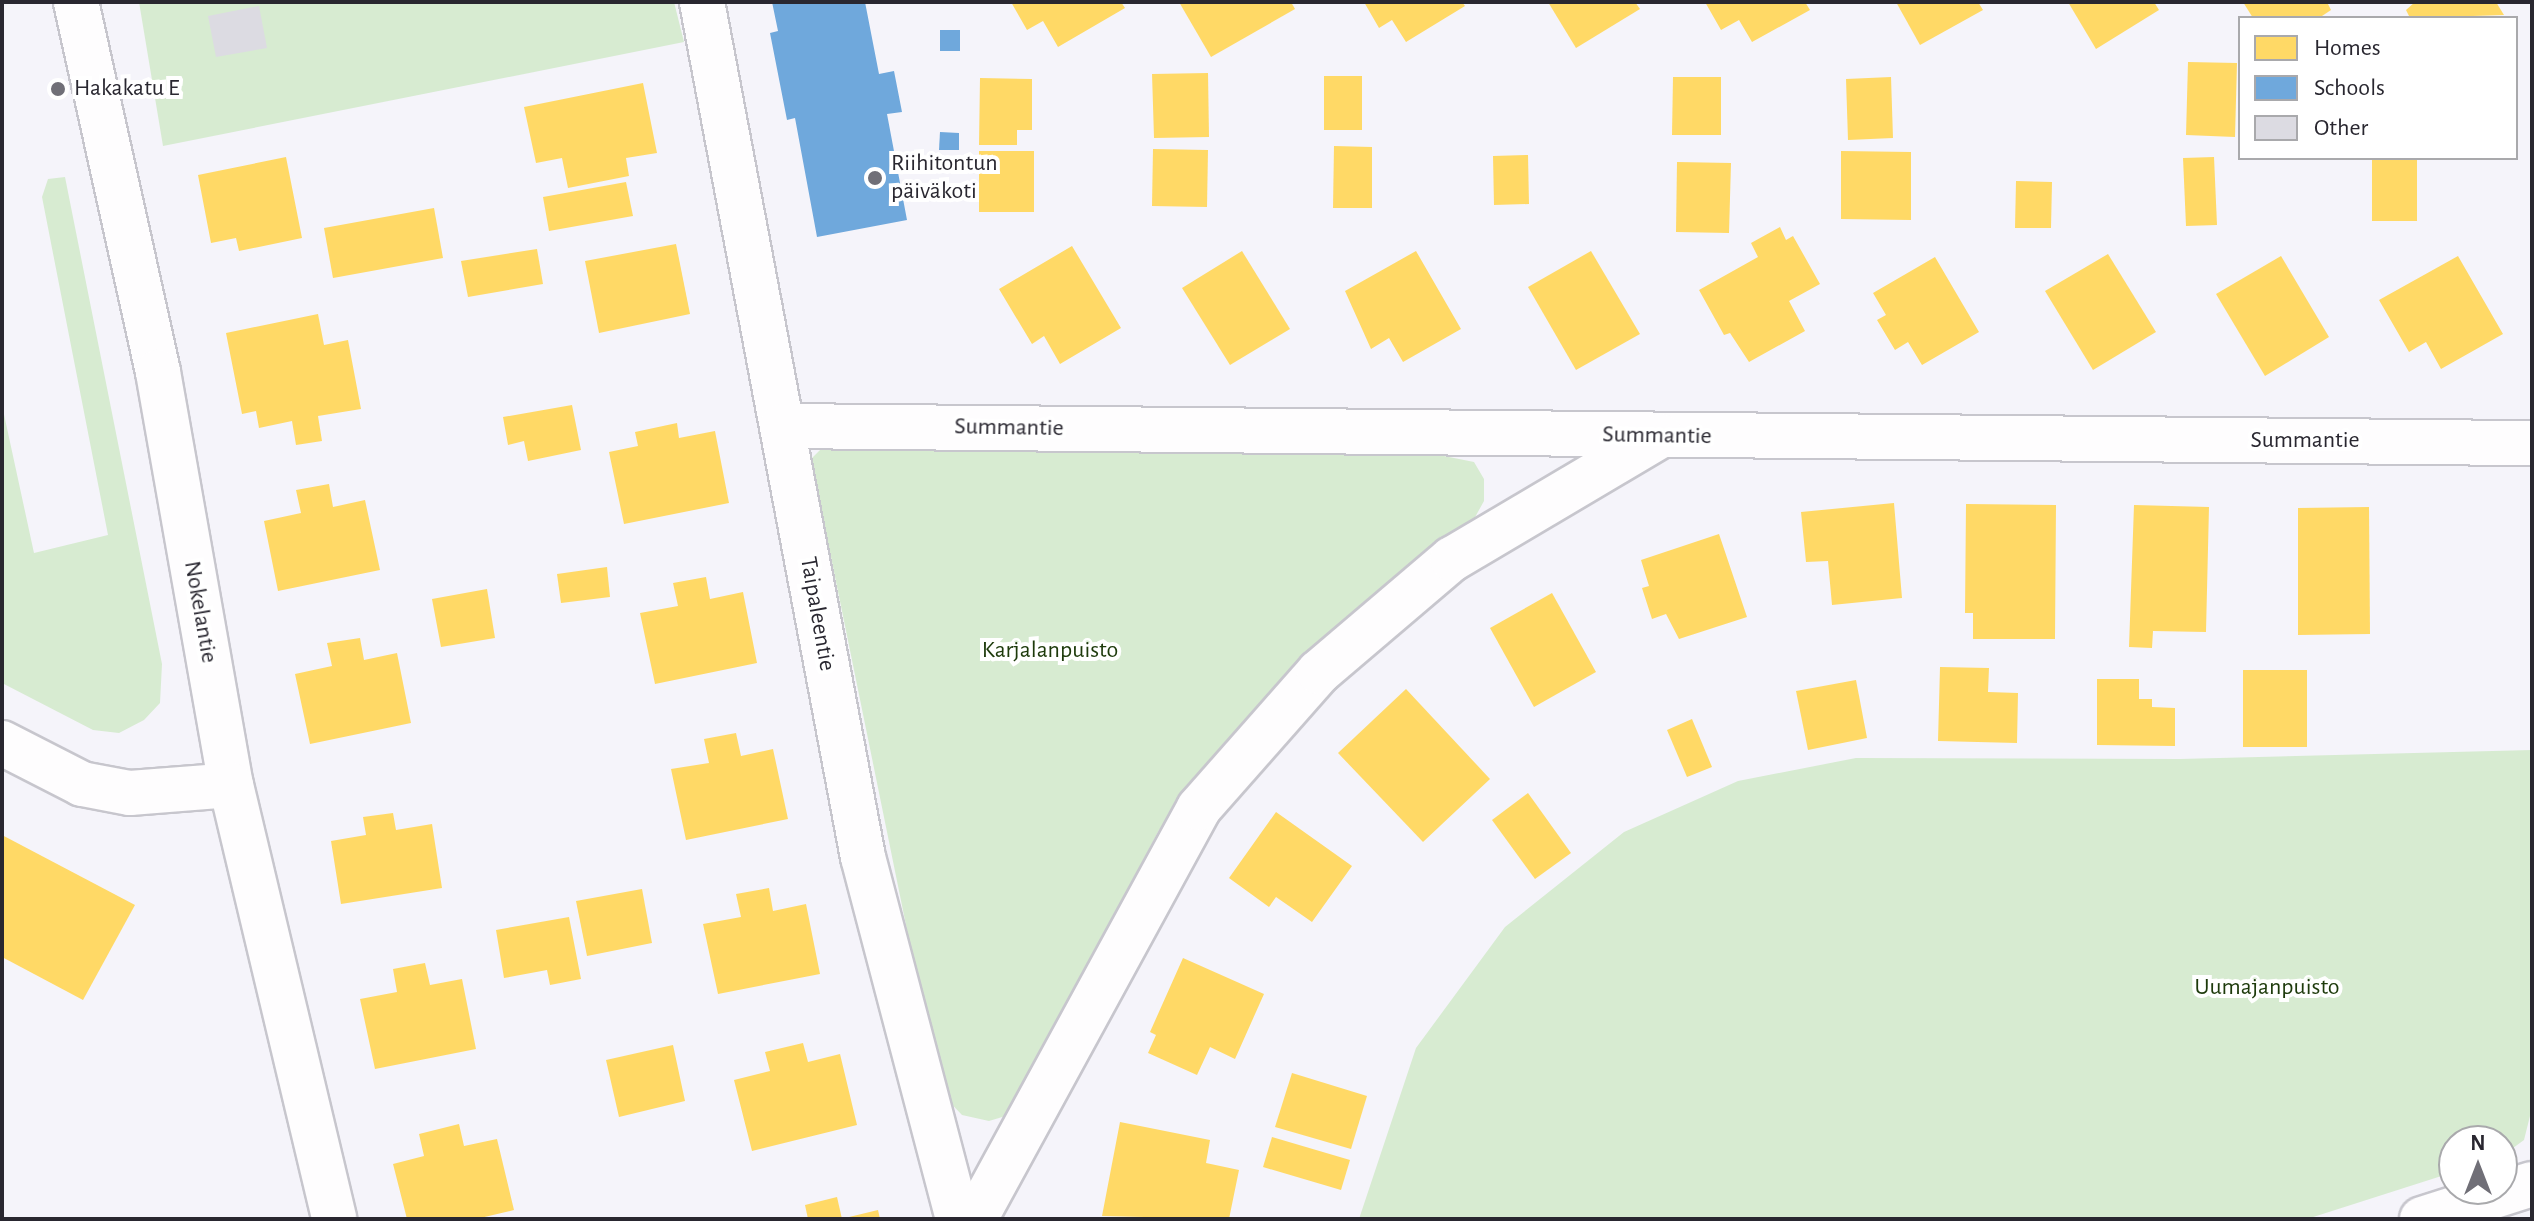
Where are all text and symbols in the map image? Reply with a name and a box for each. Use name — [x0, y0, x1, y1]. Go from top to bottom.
legend — [2238, 16, 2518, 160]
text: Homes — [2314, 36, 2381, 60]
place label: Hakakatu E — [74, 75, 180, 103]
text: Schools — [2314, 76, 2385, 100]
marker: Hakakatu E — [49, 80, 67, 98]
text: Other — [2314, 116, 2368, 140]
place label: Riihitontun päiväkoti — [891, 150, 998, 206]
marker: Riihitontun päiväkoti — [866, 169, 884, 187]
street label: Summantie — [954, 413, 1064, 443]
street label: Summantie — [1602, 421, 1712, 451]
street label: Summantie — [2250, 427, 2360, 455]
street label: Taipaleentie — [793, 555, 841, 673]
street label: Nokelantie — [177, 559, 223, 665]
park label: Karjalanpuisto — [982, 637, 1118, 665]
park label: Uumajanpuisto — [2194, 974, 2340, 1002]
north arrow — [2438, 1125, 2518, 1205]
text: N — [2470, 1132, 2486, 1154]

